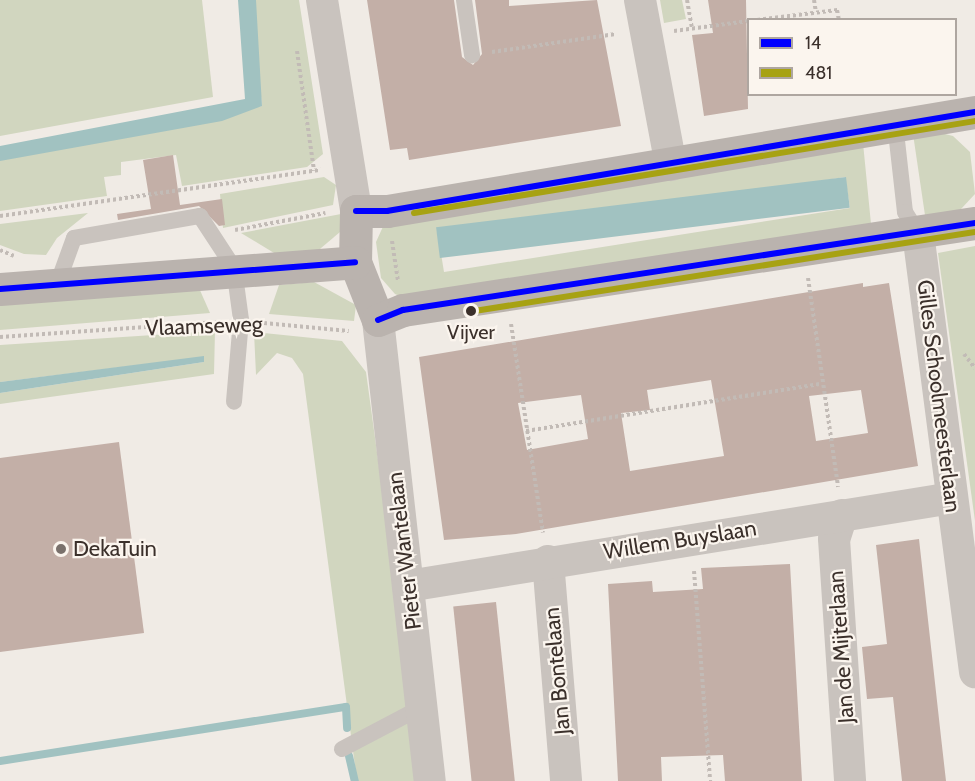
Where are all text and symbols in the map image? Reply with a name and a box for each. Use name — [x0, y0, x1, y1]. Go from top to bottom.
legend — [747, 18, 957, 96]
text: 14 — [805, 32, 821, 54]
text: 481 — [805, 62, 832, 84]
street label: Gilles Schoolmeesterlaan — [912, 278, 966, 514]
marker: Vijver — [465, 305, 477, 317]
street label: Vlaamseweg — [145, 311, 263, 341]
place label: Vijver — [447, 320, 495, 344]
street label: Pieter Wantelaan — [381, 471, 427, 631]
street label: Willem Buyslaan — [602, 515, 758, 565]
place label: DekaTuin — [73, 536, 157, 562]
marker: DekaTuin — [54, 542, 68, 556]
street label: Jan de Mijterlaan — [823, 570, 859, 724]
street label: Jan Bontelaan — [538, 606, 576, 736]

